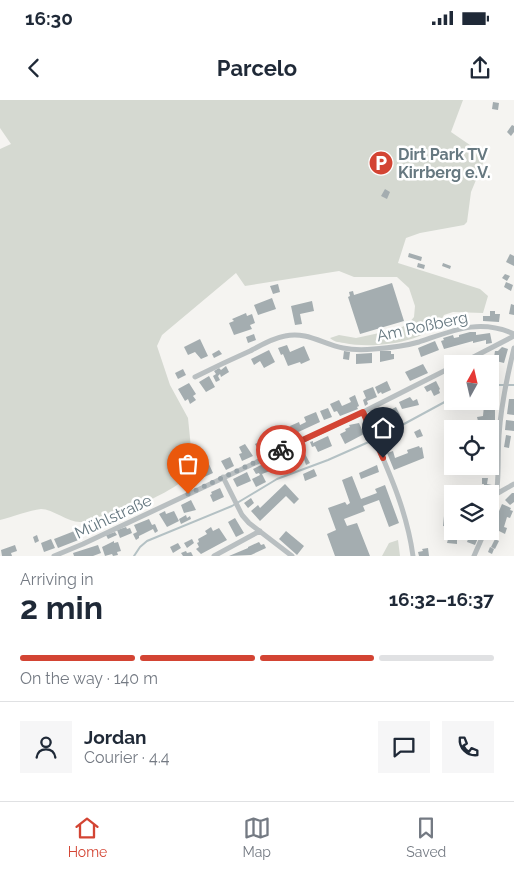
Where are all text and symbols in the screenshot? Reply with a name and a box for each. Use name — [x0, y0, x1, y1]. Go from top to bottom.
text: 16:30 — [25, 7, 73, 29]
icon: back — [20, 54, 48, 82]
icon: share — [466, 54, 494, 82]
text: Parcelo — [217, 55, 297, 81]
place label: Dirt Park TV Kirrberg e.V. — [398, 145, 491, 182]
parking icon: Dirt Park TV Kirrberg e.V. — [368, 150, 394, 176]
street label: Am Roßberg — [375, 308, 469, 345]
north arrow — [444, 355, 499, 410]
map controls — [444, 355, 499, 540]
pin — [362, 407, 404, 458]
icon: home — [369, 414, 397, 442]
button: locate — [444, 420, 499, 475]
courier — [256, 425, 306, 475]
icon: bike — [267, 436, 295, 464]
pin — [167, 443, 209, 494]
icon: bag — [174, 450, 202, 478]
button: layers — [444, 485, 499, 540]
street label: Mühlstraße — [72, 490, 155, 543]
text: Arriving in — [20, 570, 94, 589]
text: 16:32–16:37 — [389, 588, 494, 610]
text: 2 min — [20, 589, 103, 626]
text: On the way · 140 m — [20, 669, 158, 688]
button: person — [20, 721, 72, 773]
button: chat — [378, 721, 430, 773]
button: phone — [442, 721, 494, 773]
text: Jordan — [84, 726, 147, 748]
text: Courier · 4.4 — [84, 748, 169, 767]
tab: Home — [68, 814, 107, 860]
tab: Map — [243, 814, 271, 860]
tab: Saved — [406, 814, 446, 860]

